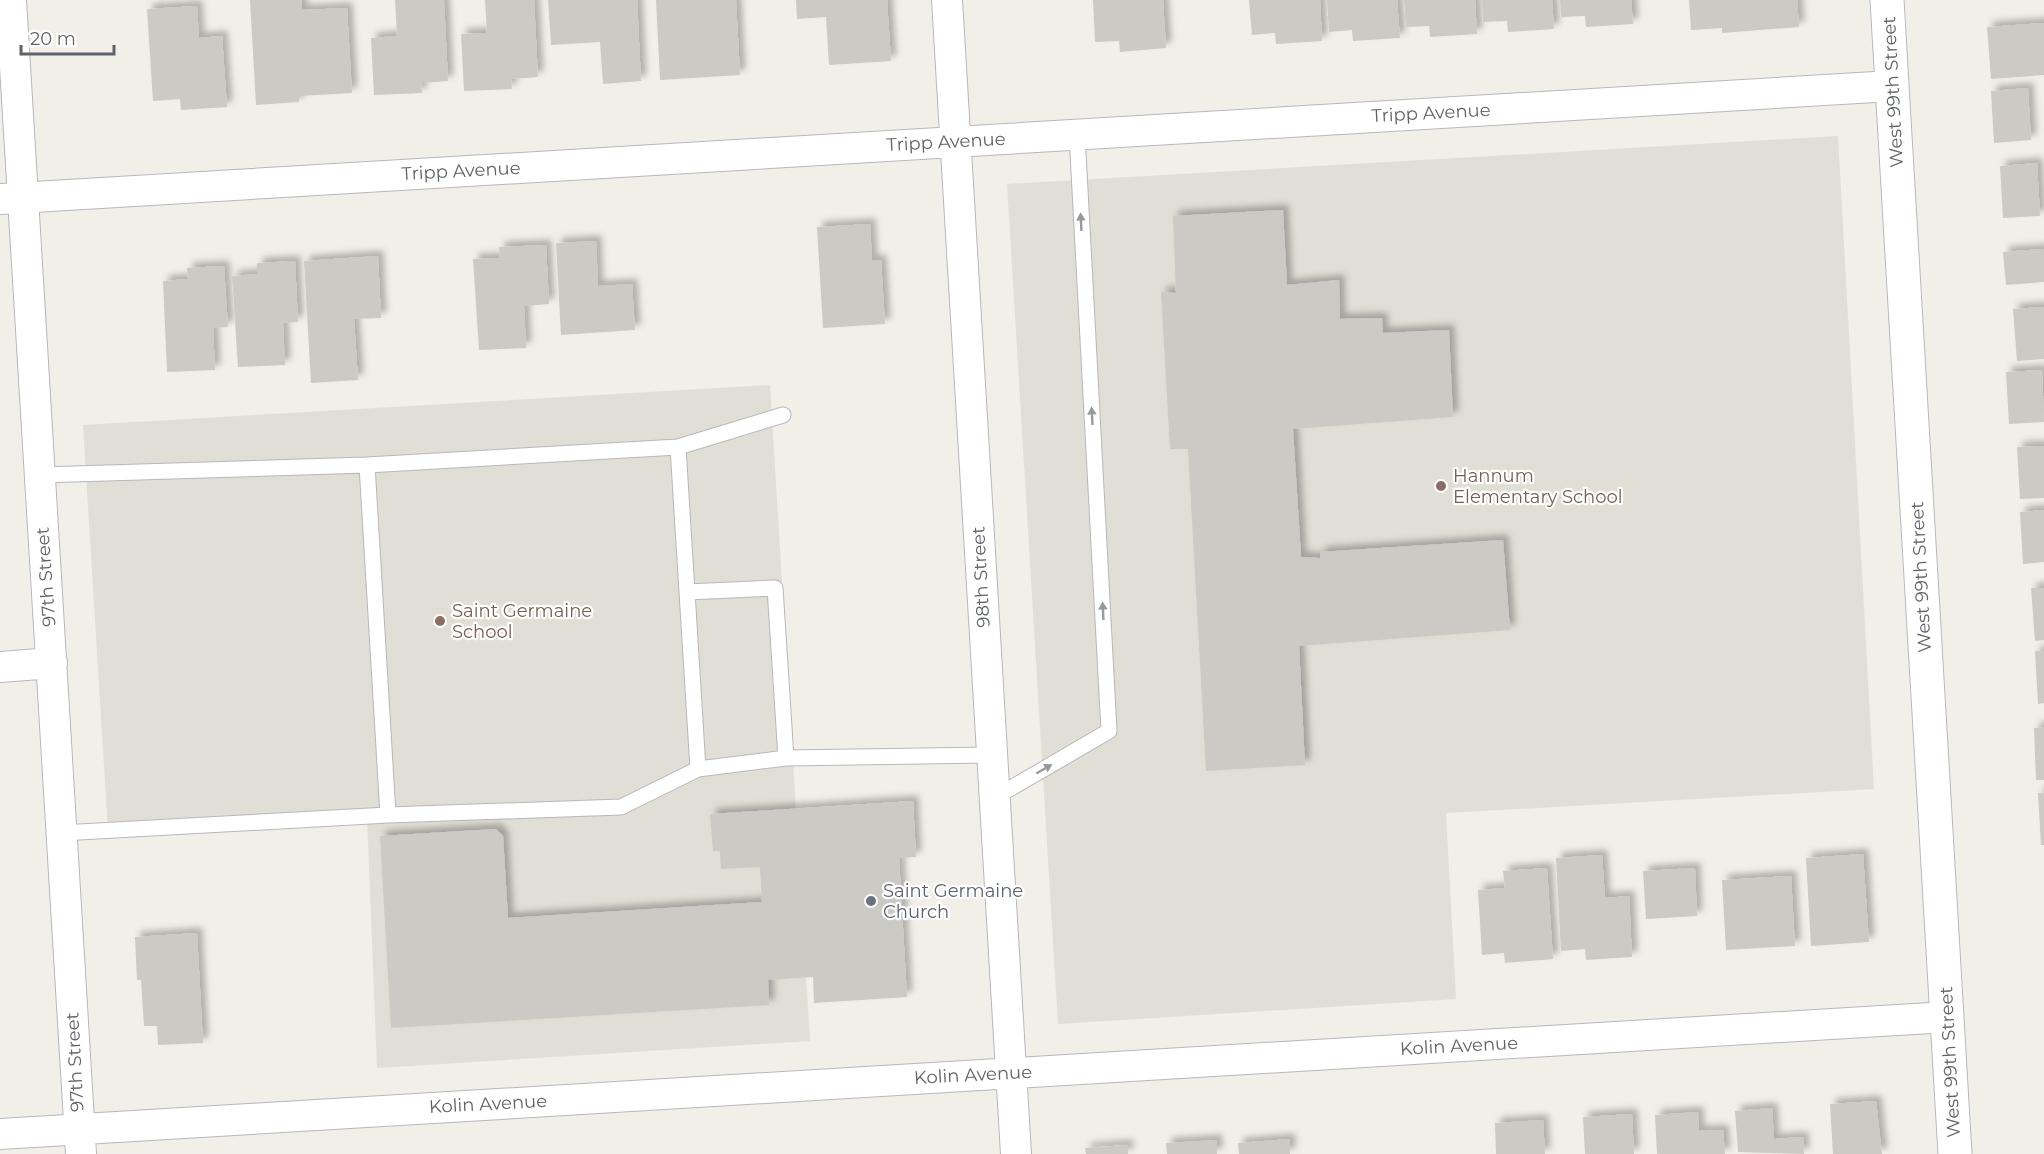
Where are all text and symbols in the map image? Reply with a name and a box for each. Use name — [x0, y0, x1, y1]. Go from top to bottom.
street label: West 99th Street — [1878, 16, 1908, 168]
scale bar — [21, 18, 114, 56]
text: 20 m — [30, 28, 76, 50]
street label: Tripp Avenue — [1371, 99, 1491, 127]
street label: Tripp Avenue — [886, 128, 1006, 156]
street label: Tripp Avenue — [401, 157, 521, 185]
one-way arrow — [1077, 212, 1086, 231]
one-way arrow — [1088, 407, 1097, 426]
place label: Hannum Elementary School — [1453, 465, 1623, 508]
marker: Hannum Elementary School — [1434, 479, 1448, 493]
street label: West 99th Street — [1906, 501, 1936, 653]
street label: 97th Street — [32, 526, 60, 628]
street label: 98th Street — [967, 526, 995, 628]
place label: Saint Germaine School — [452, 600, 592, 643]
one-way arrow — [1098, 602, 1107, 621]
marker: Saint Germaine School — [433, 614, 447, 628]
one-way arrow — [1036, 763, 1052, 774]
place label: Saint Germaine Church — [883, 880, 1023, 923]
marker: Saint Germaine Church — [864, 894, 878, 908]
street label: West 99th Street — [1935, 986, 1965, 1138]
street label: 97th Street — [61, 1012, 89, 1112]
street label: Kolin Avenue — [1399, 1032, 1519, 1060]
street label: Kolin Avenue — [913, 1061, 1033, 1089]
street label: Kolin Avenue — [428, 1090, 548, 1118]

